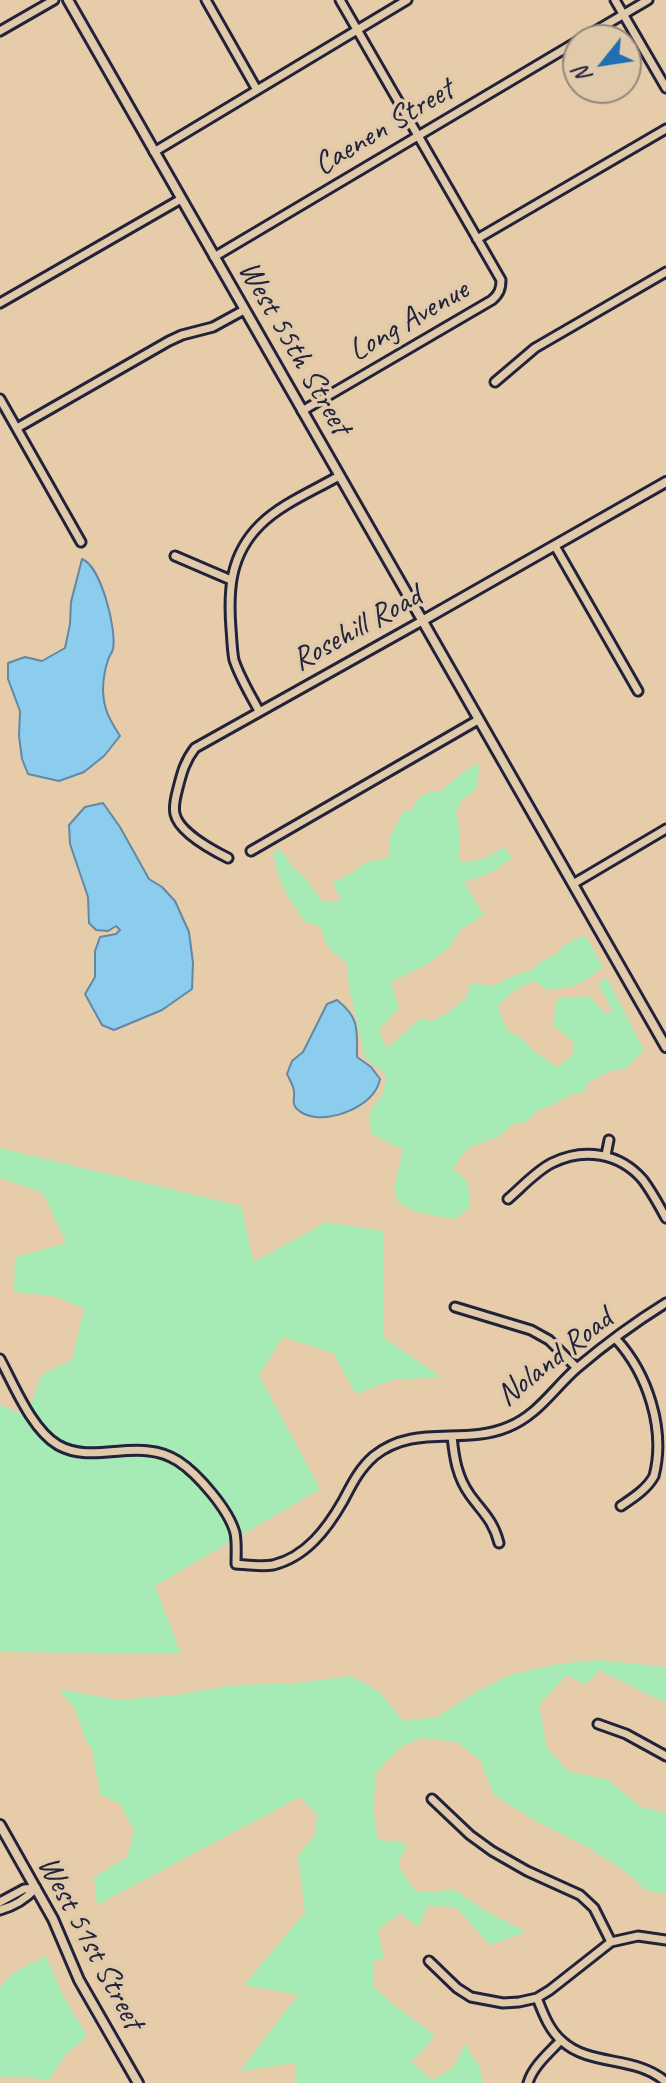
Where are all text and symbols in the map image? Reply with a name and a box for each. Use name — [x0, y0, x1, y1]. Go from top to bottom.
north arrow — [562, 24, 642, 104]
text: N — [567, 62, 598, 88]
street label: Caenen Street — [307, 71, 461, 185]
street label: West 55th Street — [229, 254, 359, 442]
street label: Long Avenue — [342, 271, 476, 371]
street label: Rosehill Road — [286, 578, 428, 680]
street label: Noland Road — [489, 1301, 621, 1415]
street label: West 51st Street — [28, 1850, 152, 2036]

